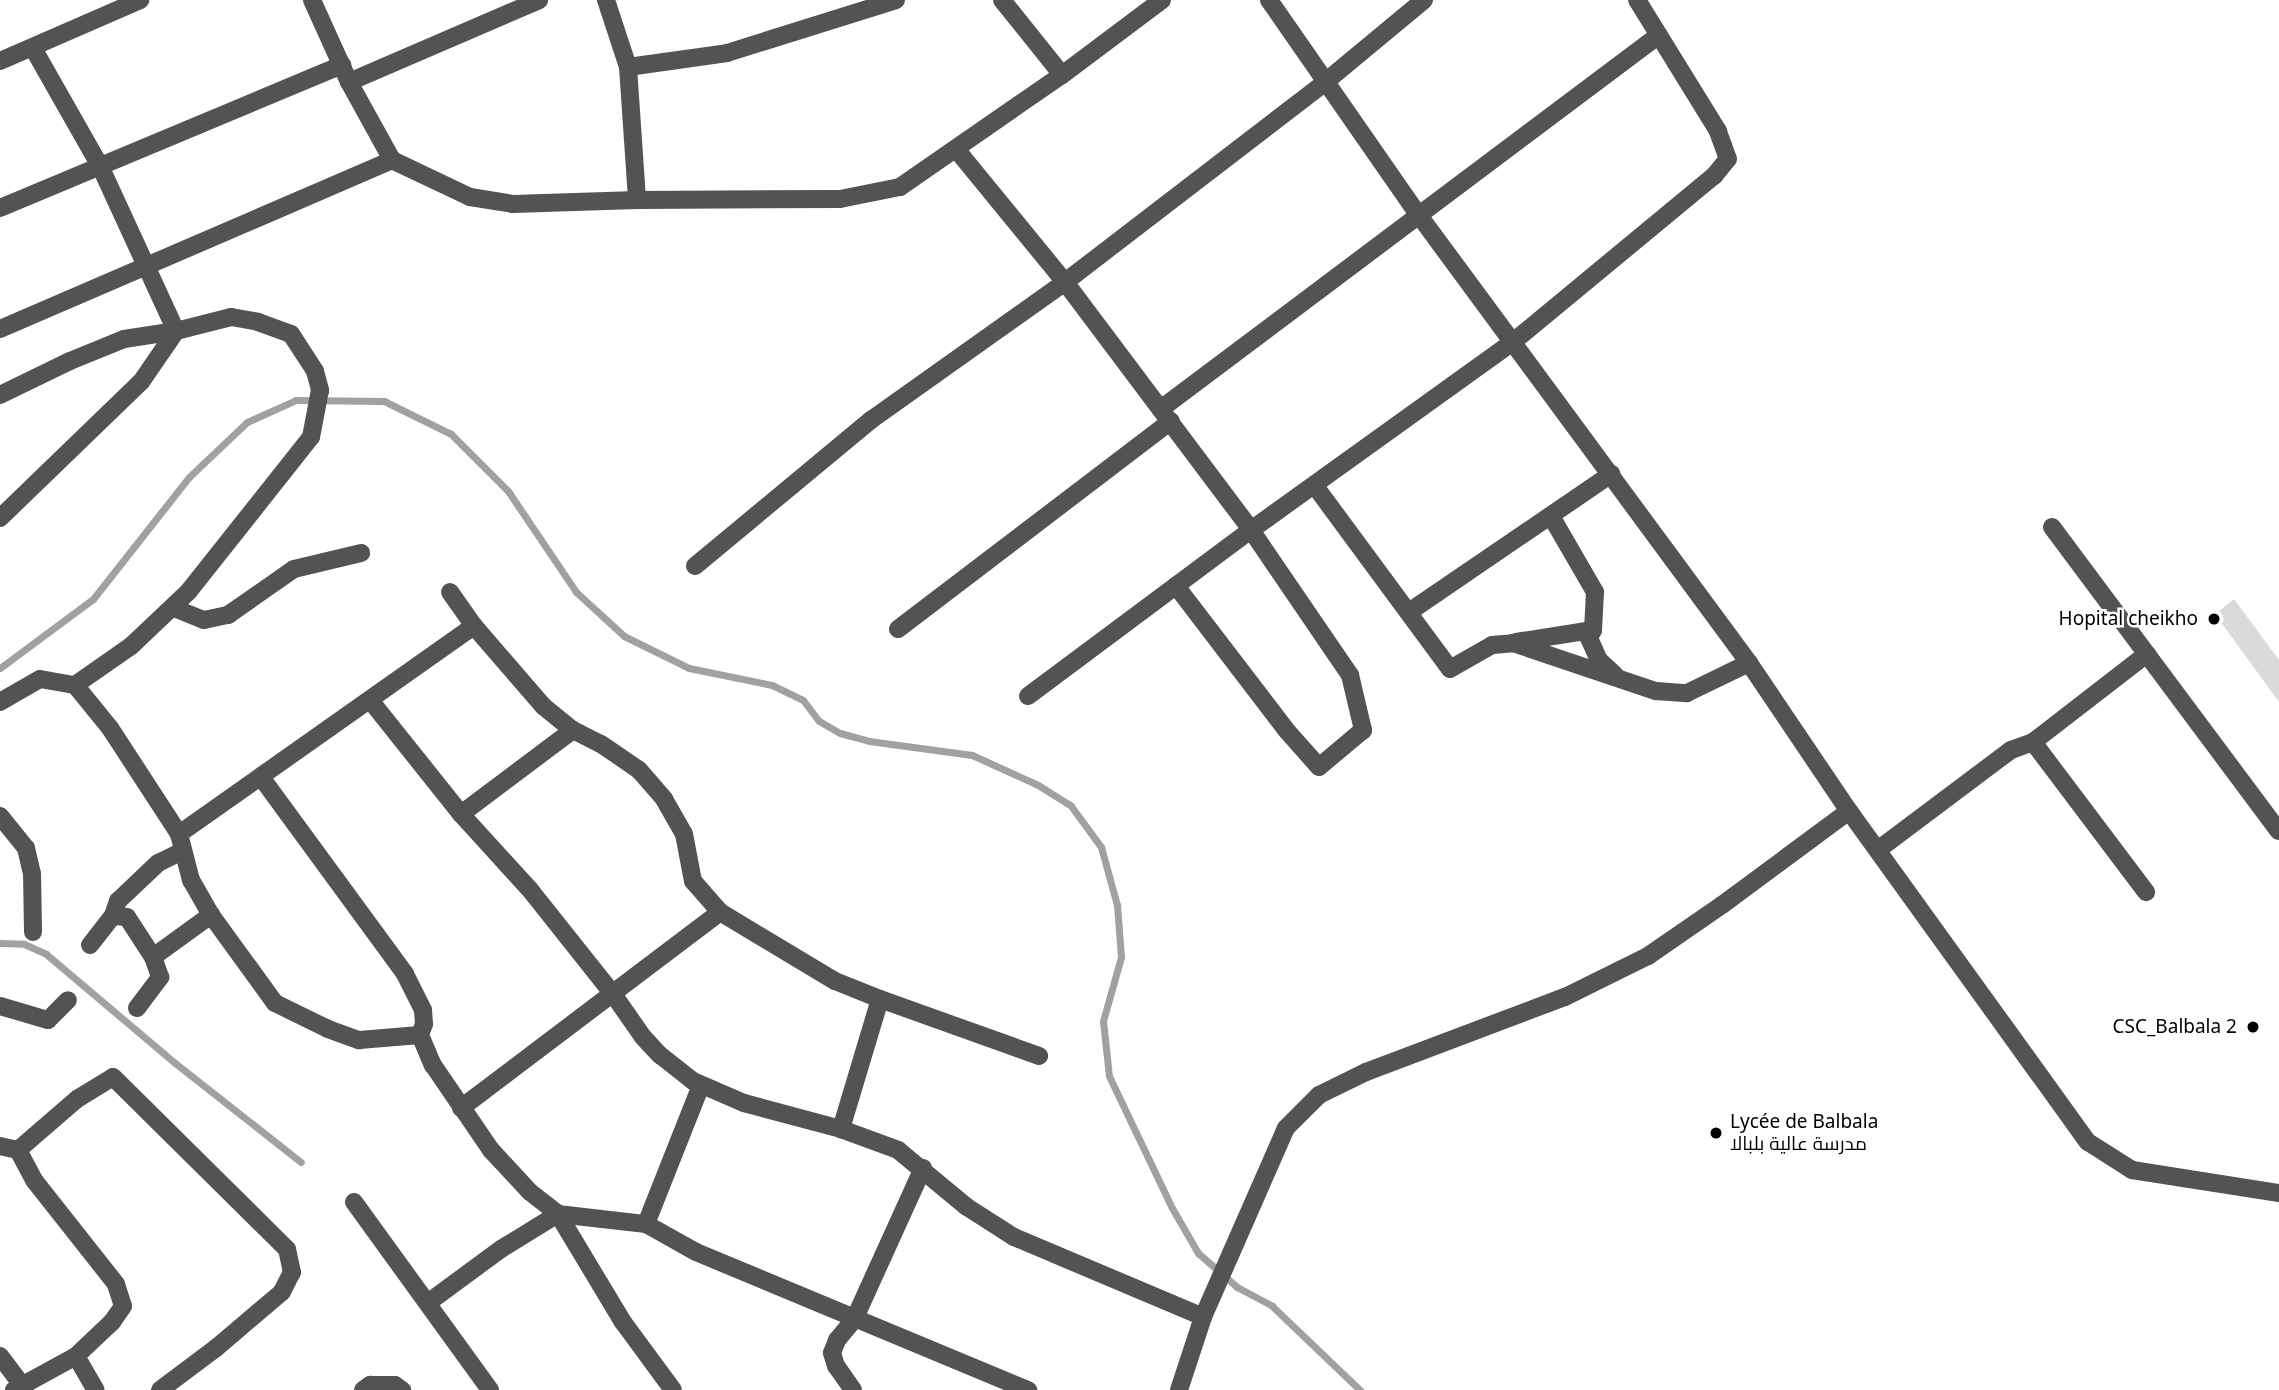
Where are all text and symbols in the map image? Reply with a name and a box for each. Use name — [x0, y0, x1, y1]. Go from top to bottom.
place label: Hopital cheikho — [2059, 608, 2198, 630]
marker: Hopital cheikho — [2204, 609, 2224, 629]
place label: CSC_Balbala 2 — [2112, 1016, 2237, 1038]
marker: CSC_Balbala 2 — [2243, 1017, 2263, 1037]
place label: Lycée de Balbala مدرسة عالية بلبالا — [1730, 1111, 1878, 1155]
marker: Lycée de Balbala مدرسة عالية بلبالا — [1708, 1125, 1724, 1141]

